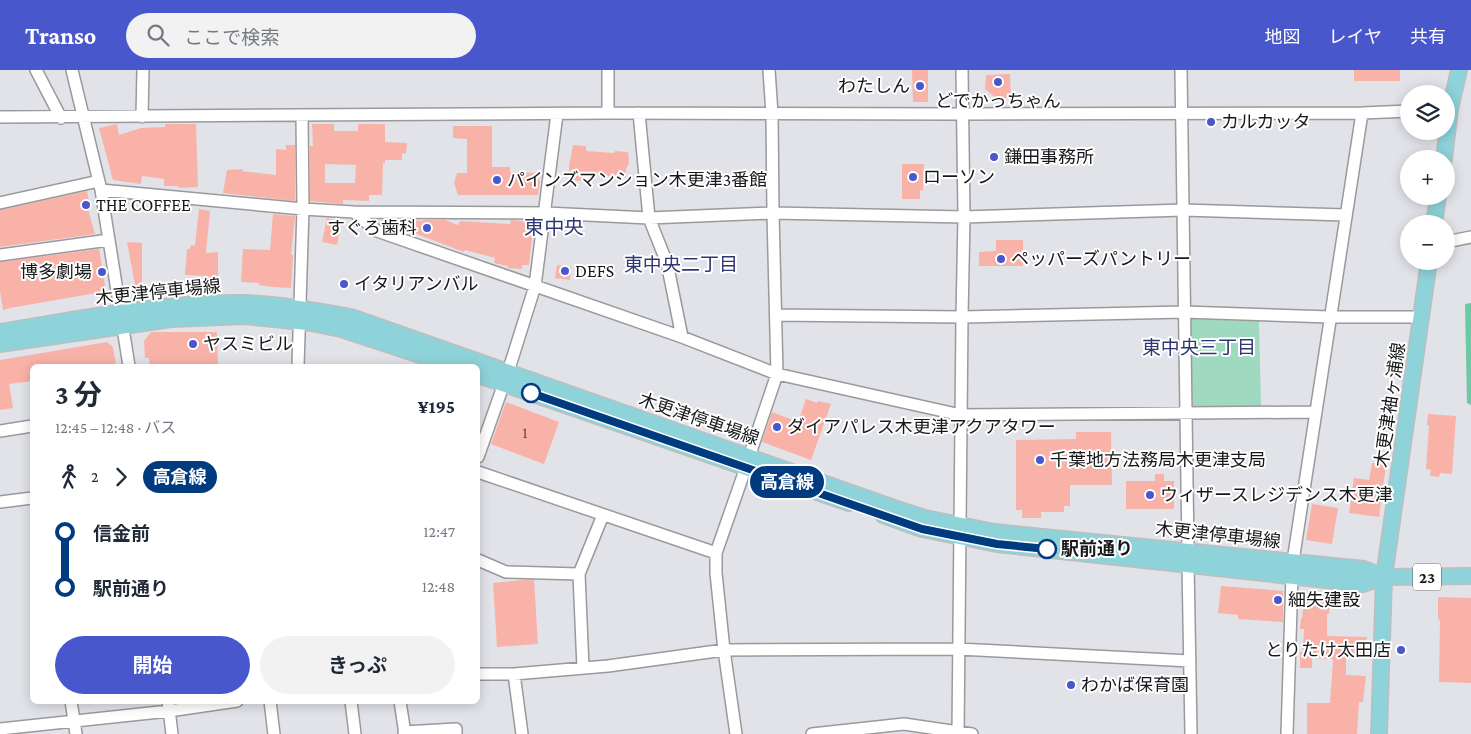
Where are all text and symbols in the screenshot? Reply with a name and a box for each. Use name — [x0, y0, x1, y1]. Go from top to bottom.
search box — [126, 13, 476, 58]
icon: search — [144, 21, 172, 49]
text: Transo — [25, 22, 96, 49]
text: ここで検索 — [184, 27, 279, 48]
text: 地図 — [1265, 27, 1301, 47]
text: レイヤ — [1329, 27, 1382, 47]
text: 共有 — [1410, 27, 1446, 47]
place label: わたしん — [838, 76, 910, 96]
marker: どでかっちゃん — [992, 76, 1004, 88]
marker: わたしん — [914, 80, 926, 92]
map controls — [1400, 85, 1455, 270]
button: layers — [1400, 85, 1455, 140]
place label: どでかっちゃん — [935, 91, 1061, 111]
place label: カルカッタ — [1221, 112, 1310, 132]
marker: カルカッタ — [1205, 116, 1217, 128]
place label: 鎌田事務所 — [1004, 147, 1094, 167]
button: + — [1400, 150, 1455, 205]
marker: 鎌田事務所 — [988, 151, 1000, 163]
place label: ローソン — [923, 167, 995, 187]
place label: パインズマンション木更津3番館 — [507, 170, 767, 190]
marker: ローソン — [907, 171, 919, 183]
marker: パインズマンション木更津3番館 — [491, 174, 503, 186]
place label: THE COFFEE — [96, 195, 191, 215]
marker: THE COFFEE — [80, 199, 92, 211]
button: − — [1400, 215, 1455, 270]
district label: 東中央 — [524, 216, 584, 238]
place label: すぐろ歯科 — [327, 218, 417, 238]
marker: すぐろ歯科 — [421, 222, 433, 234]
place label: ペッパーズパントリー — [1011, 249, 1191, 269]
marker: ペッパーズパントリー — [995, 253, 1007, 265]
district label: 東中央二丁目 — [624, 254, 738, 275]
place label: DEFS — [575, 261, 614, 281]
place label: 博多劇場 — [20, 262, 92, 282]
marker: DEFS — [559, 265, 571, 277]
marker: 博多劇場 — [96, 266, 108, 278]
place label: イタリアンバル — [354, 274, 479, 294]
street label: 木更津停車場線 — [94, 275, 222, 309]
marker: イタリアンバル — [338, 278, 350, 290]
place label: ヤスミビル — [203, 334, 293, 354]
district label: 東中央三丁目 — [1142, 337, 1256, 358]
marker: ヤスミビル — [187, 338, 199, 350]
street label: 木更津袖ヶ浦線 — [1371, 341, 1409, 469]
text: 3 分 — [55, 379, 102, 410]
unlabelled marker — [521, 383, 541, 403]
street label: 木更津停車場線 — [636, 389, 762, 449]
text: ¥195 — [418, 396, 455, 417]
place label: ダイアパレス木更津アクアタワー — [787, 417, 1056, 437]
text: 12:45 – 12:48 · バス — [55, 419, 176, 436]
marker: ダイアパレス木更津アクアタワー — [771, 421, 783, 433]
house number: 1 — [523, 425, 528, 441]
place label: 千葉地方法務局木更津支局 — [1050, 450, 1266, 470]
marker: 千葉地方法務局木更津支局 — [1034, 454, 1046, 466]
icon: walk — [55, 463, 83, 491]
icon: forward — [107, 463, 135, 491]
line badge: 高倉線 — [758, 466, 816, 498]
text: 高倉線 — [153, 467, 207, 487]
text: 2 — [91, 468, 99, 485]
text: 高倉線 — [760, 472, 814, 492]
place label: ウィザースレジデンス木更津 — [1160, 485, 1393, 505]
marker: ウィザースレジデンス木更津 — [1144, 489, 1156, 501]
street label: 木更津停車場線 — [1154, 518, 1282, 552]
text: 信金前 — [93, 523, 150, 544]
text: 12:47 — [423, 523, 455, 540]
marker: 駅前通り — [1037, 539, 1057, 559]
place label: 駅前通り — [1061, 539, 1133, 559]
road number: 23 — [1413, 564, 1441, 590]
text: 駅前通り — [93, 578, 169, 599]
text: 12:48 — [422, 578, 455, 595]
place label: 細失建設 — [1288, 590, 1360, 610]
marker: 細失建設 — [1272, 594, 1284, 606]
button: 開始 — [55, 636, 250, 694]
button: きっぷ — [260, 636, 455, 694]
place label: とりたけ太田店 — [1265, 640, 1391, 660]
marker: とりたけ太田店 — [1395, 644, 1407, 656]
place label: わかば保育園 — [1081, 675, 1189, 695]
marker: わかば保育園 — [1065, 679, 1077, 691]

